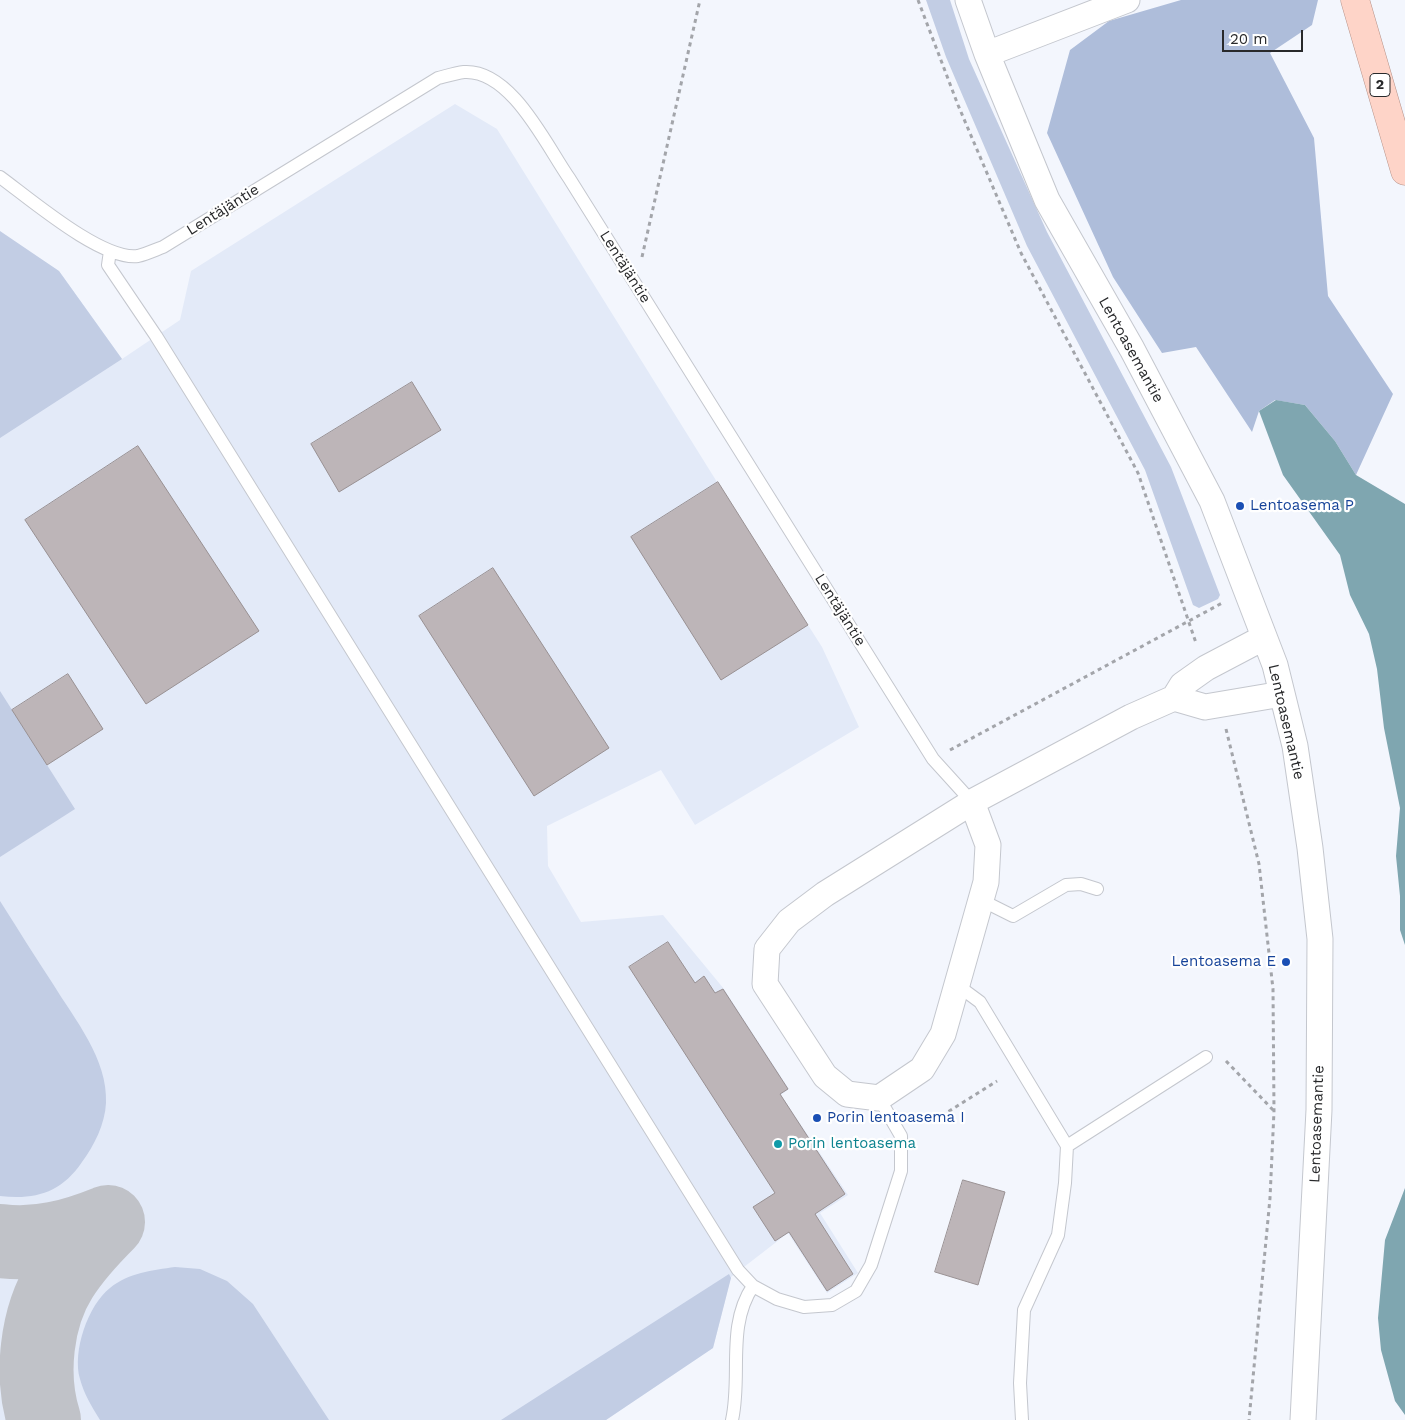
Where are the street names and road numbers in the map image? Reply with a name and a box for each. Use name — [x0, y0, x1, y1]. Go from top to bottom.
road number: 2 — [1370, 74, 1390, 96]
street label: Lentäjäntie — [183, 181, 263, 239]
street label: Lentäjäntie — [596, 227, 654, 307]
street label: Lentoasemantie — [1095, 294, 1167, 406]
street label: Lentäjäntie — [811, 570, 869, 650]
street label: Lentoasemantie — [1264, 663, 1308, 781]
street label: Lentoasemantie — [1306, 1065, 1328, 1183]

